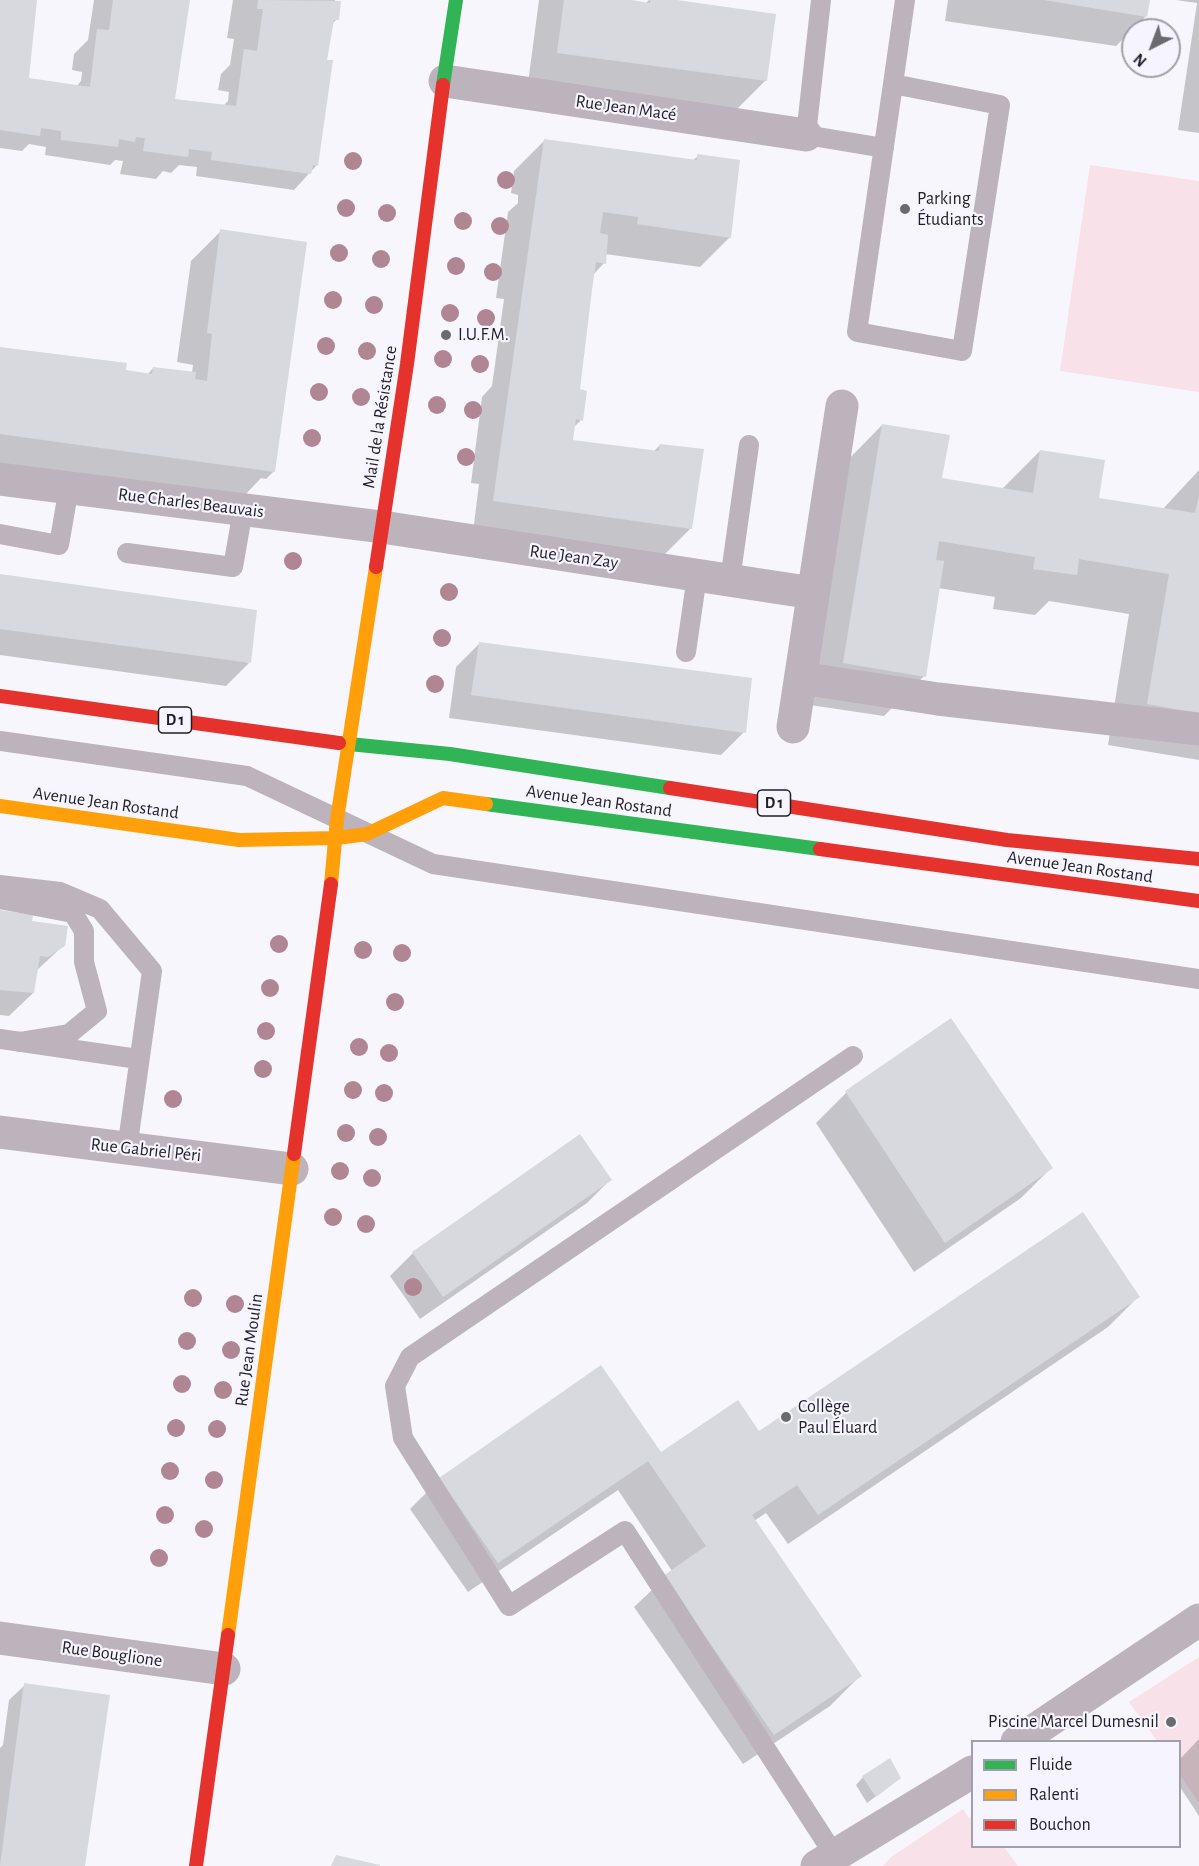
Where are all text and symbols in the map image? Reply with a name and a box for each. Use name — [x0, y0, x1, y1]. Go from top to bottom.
north arrow — [1121, 18, 1181, 78]
text: N — [1131, 50, 1150, 70]
street label: Rue Jean Macé — [574, 90, 678, 126]
place label: Parking Étudiants — [917, 188, 984, 230]
marker: Parking Étudiants — [898, 202, 912, 216]
place label: I.U.F.M. — [458, 324, 509, 346]
marker: I.U.F.M. — [439, 328, 453, 342]
street label: Mail de la Résistance — [358, 344, 402, 490]
street label: Rue Charles Beauvais — [117, 483, 265, 523]
street label: Rue Jean Zay — [528, 540, 620, 574]
road number: D 1 — [158, 707, 192, 733]
street label: Avenue Jean Rostand — [525, 780, 673, 822]
street label: Avenue Jean Rostand — [32, 782, 180, 824]
road number: D 1 — [758, 790, 790, 816]
street label: Avenue Jean Rostand — [1006, 846, 1154, 888]
street label: Rue Gabriel Péri — [90, 1133, 202, 1167]
street label: Rue Jean Moulin — [230, 1292, 268, 1408]
place label: Collège Paul Éluard — [798, 1396, 877, 1438]
marker: Collège Paul Éluard — [779, 1410, 793, 1424]
street label: Rue Bouglione — [60, 1636, 164, 1672]
place label: Piscine Marcel Dumesnil — [988, 1711, 1159, 1733]
marker: Piscine Marcel Dumesnil — [1164, 1715, 1178, 1729]
legend — [971, 1740, 1181, 1848]
text: Fluide — [1029, 1756, 1072, 1774]
text: Ralenti — [1029, 1786, 1079, 1804]
text: Bouchon — [1029, 1816, 1091, 1834]

